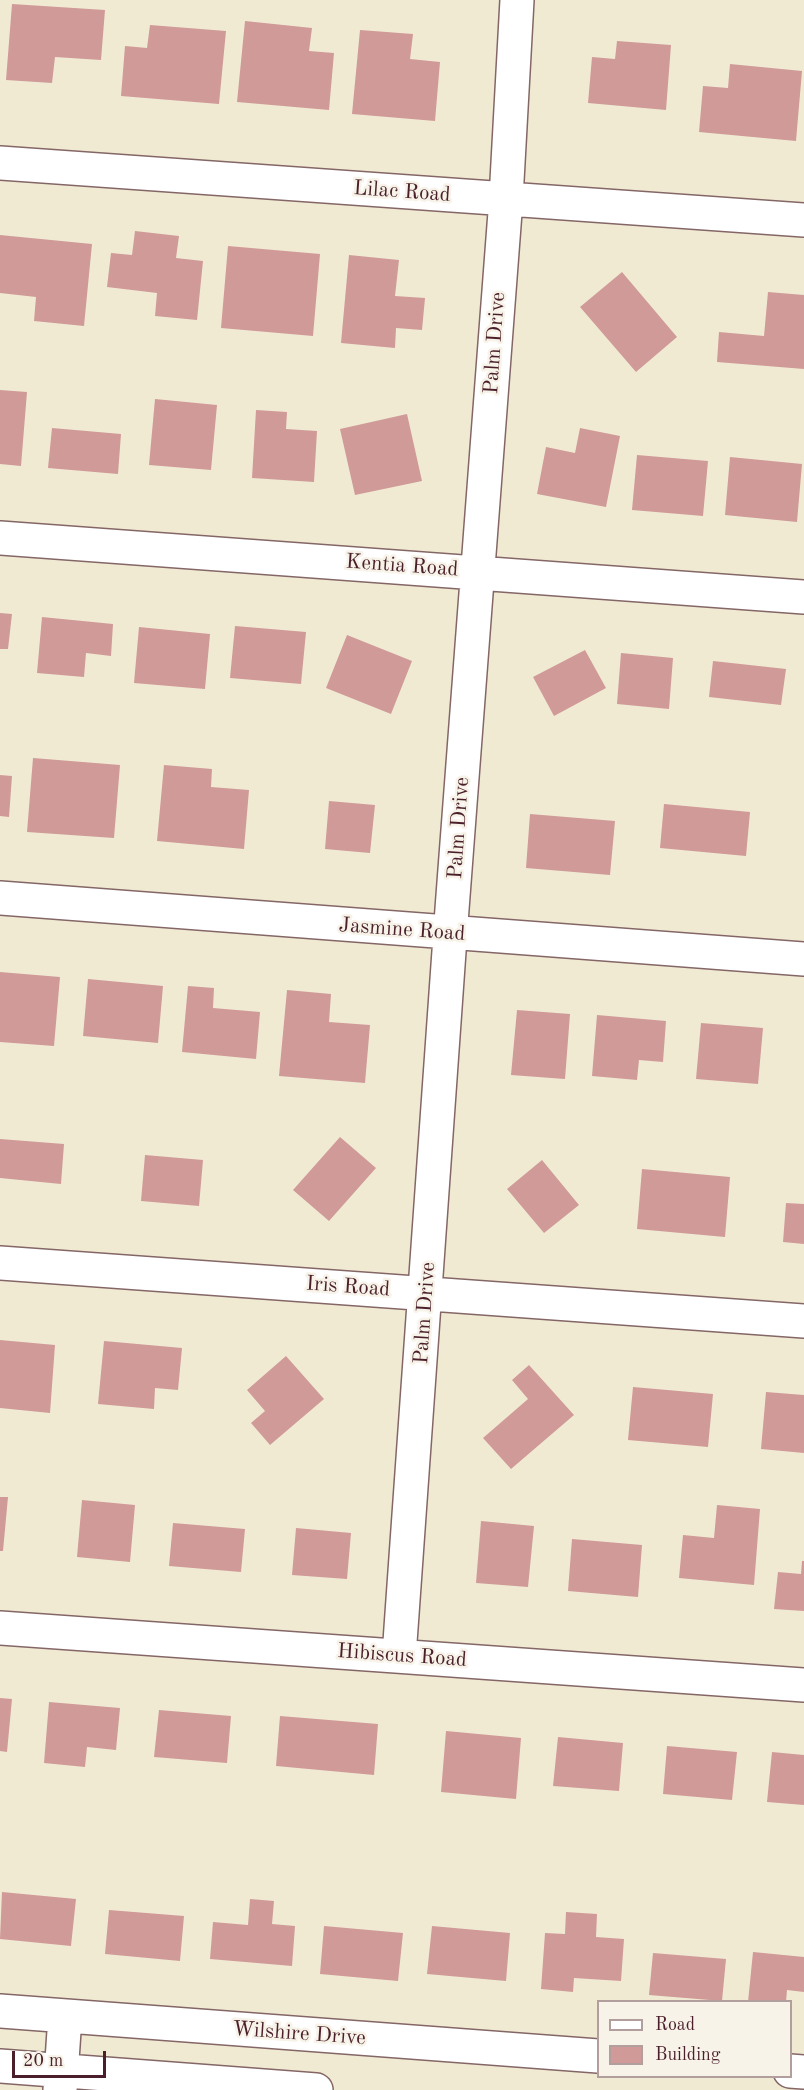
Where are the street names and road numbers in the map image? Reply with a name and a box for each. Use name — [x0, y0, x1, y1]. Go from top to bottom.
street label: Lilac Road — [352, 176, 452, 208]
street label: Palm Drive — [479, 291, 511, 395]
street label: Kentia Road — [345, 549, 459, 583]
street label: Palm Drive — [443, 776, 475, 880]
street label: Jasmine Road — [338, 913, 466, 947]
street label: Palm Drive — [409, 1261, 441, 1365]
street label: Iris Road — [305, 1271, 391, 1303]
street label: Hibiscus Road — [336, 1639, 468, 1673]
street label: Wilshire Drive — [231, 2017, 367, 2051]

